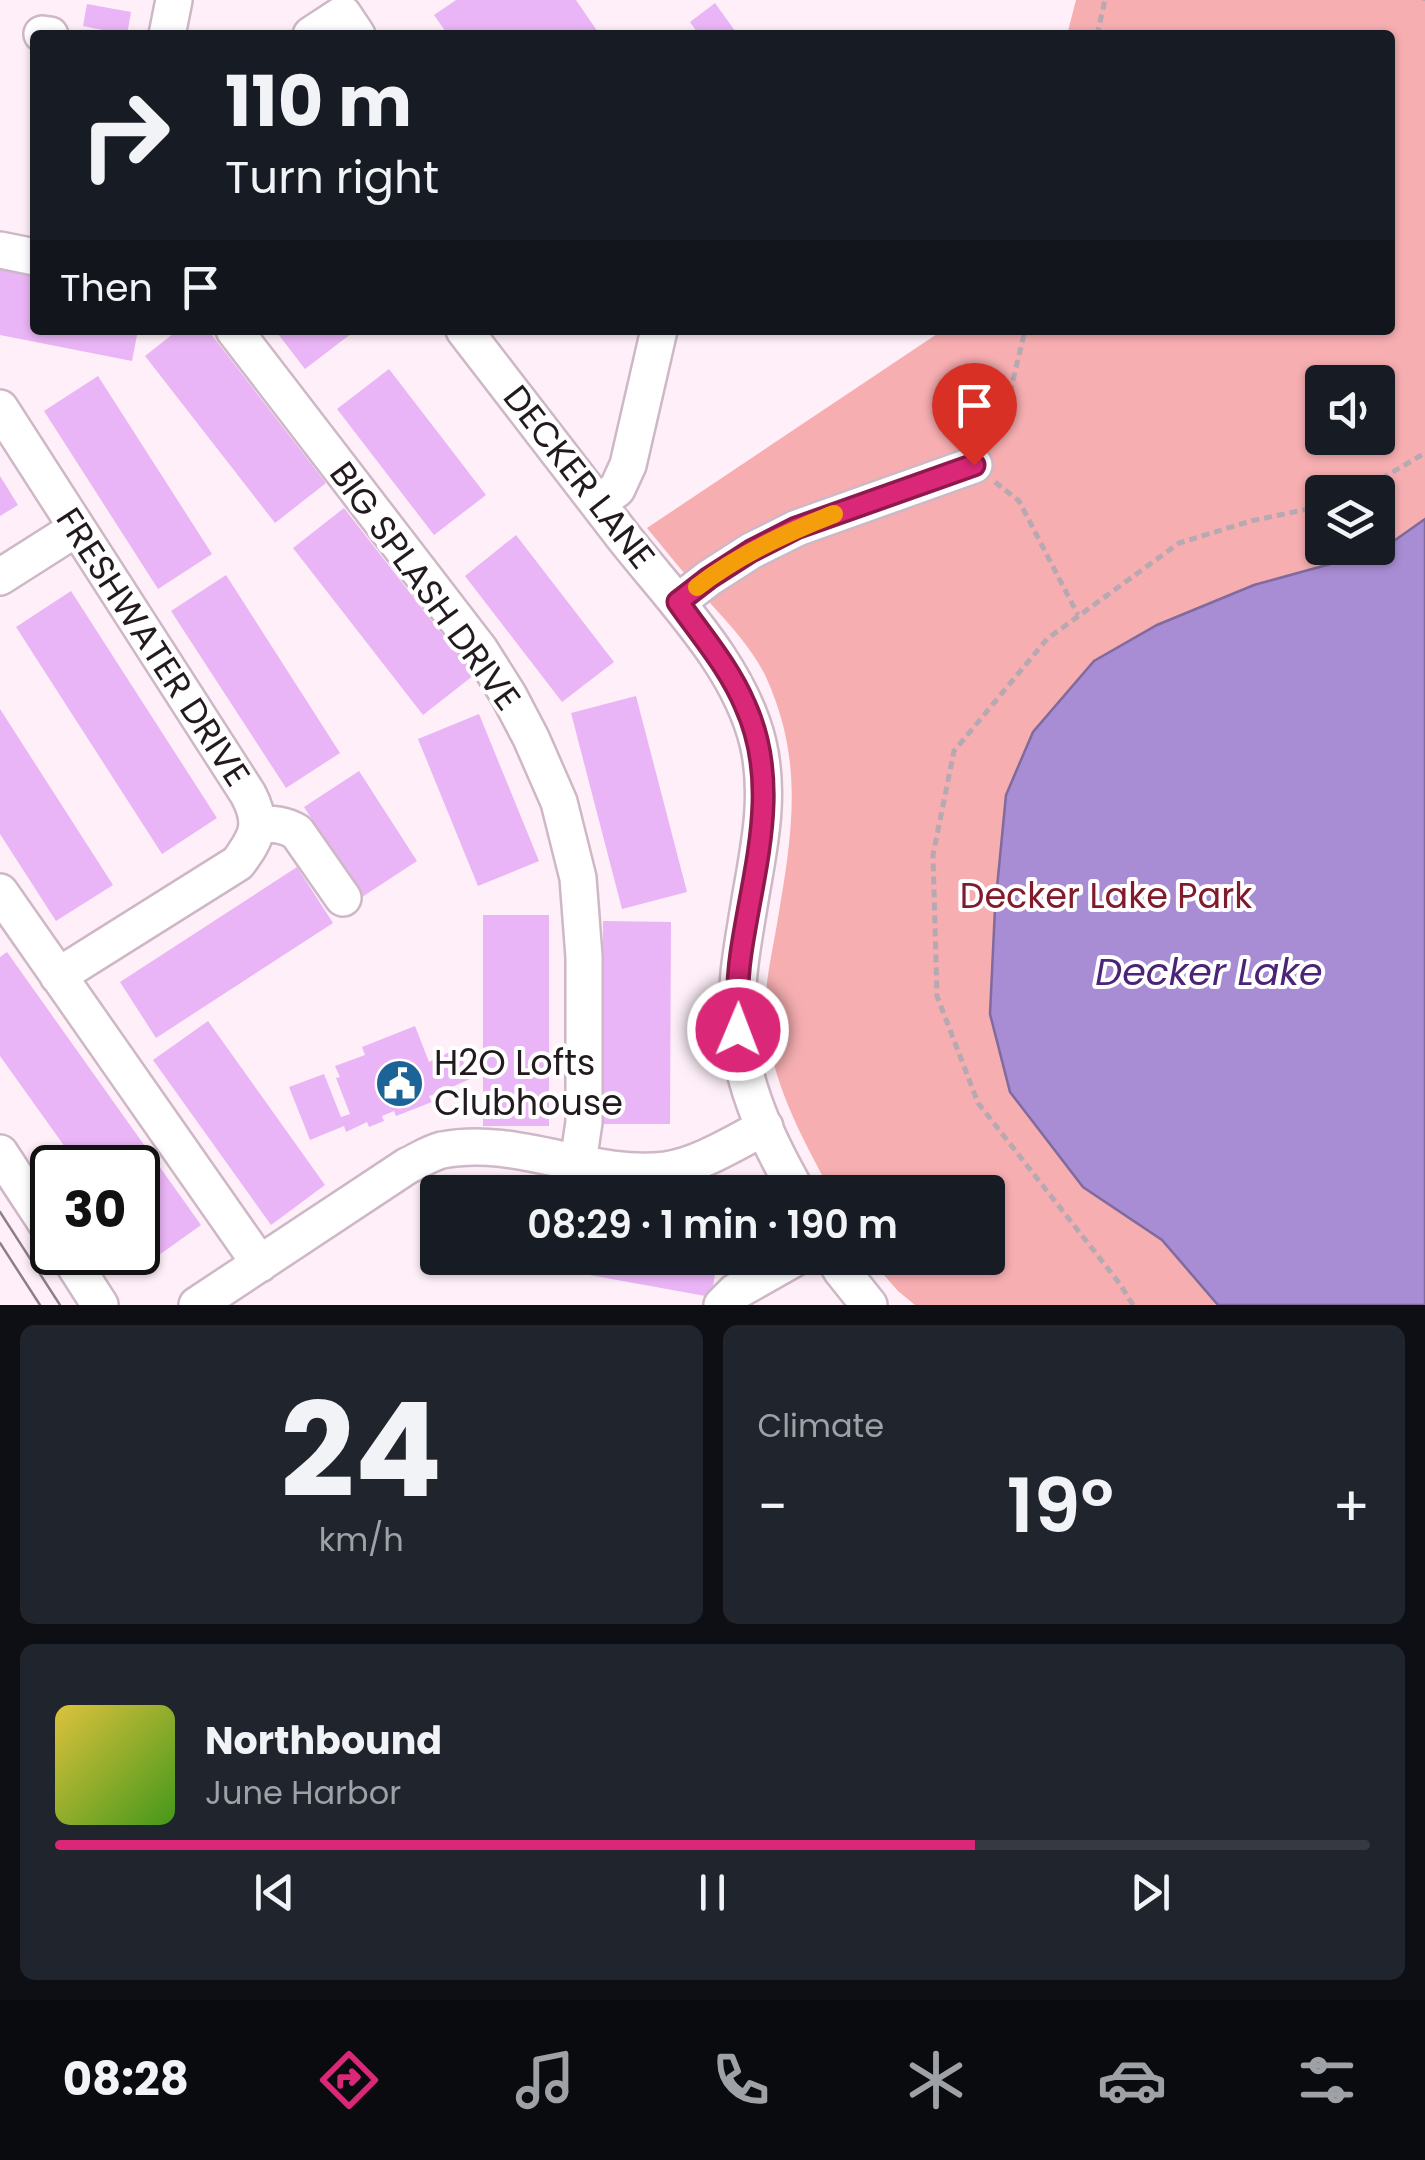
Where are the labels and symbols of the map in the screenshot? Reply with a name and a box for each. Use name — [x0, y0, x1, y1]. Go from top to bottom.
pin — [932, 363, 1017, 466]
street label: DECKER LANE — [492, 375, 667, 579]
street label: BIG SPLASH DRIVE — [318, 451, 532, 720]
street label: FRESHWATER DRIVE — [45, 498, 262, 796]
park label: Decker Lake Park — [960, 871, 1252, 920]
water label: Decker Lake — [1095, 945, 1323, 998]
position arrow — [686, 978, 790, 1082]
place label: H2O Lofts Clubhouse — [434, 1038, 623, 1127]
public building icon: H2O Lofts Clubhouse — [373, 1057, 425, 1109]
speed limit sign: 30 — [30, 1145, 160, 1275]

